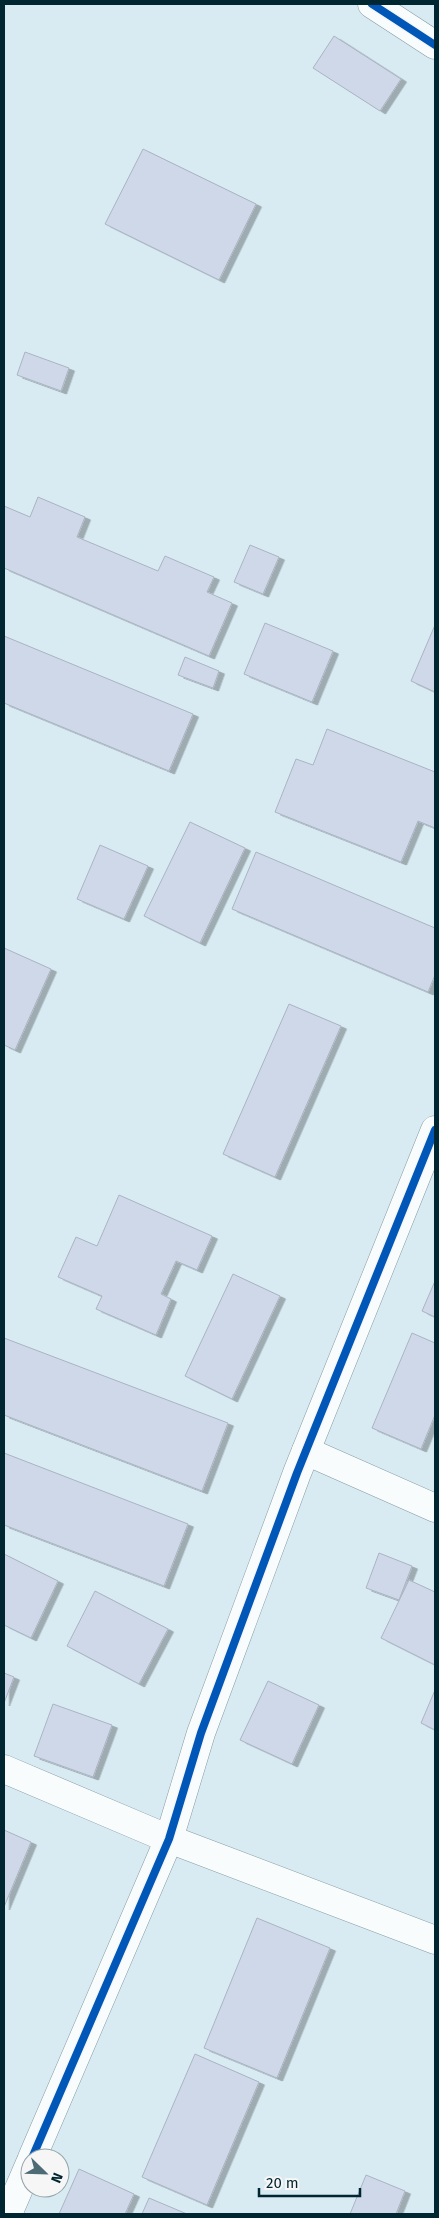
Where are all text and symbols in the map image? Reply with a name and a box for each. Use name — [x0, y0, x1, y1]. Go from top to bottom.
north arrow — [20, 2148, 70, 2198]
scale bar — [259, 2166, 360, 2198]
text: N — [47, 2170, 66, 2185]
text: 20 m — [266, 2174, 299, 2192]

